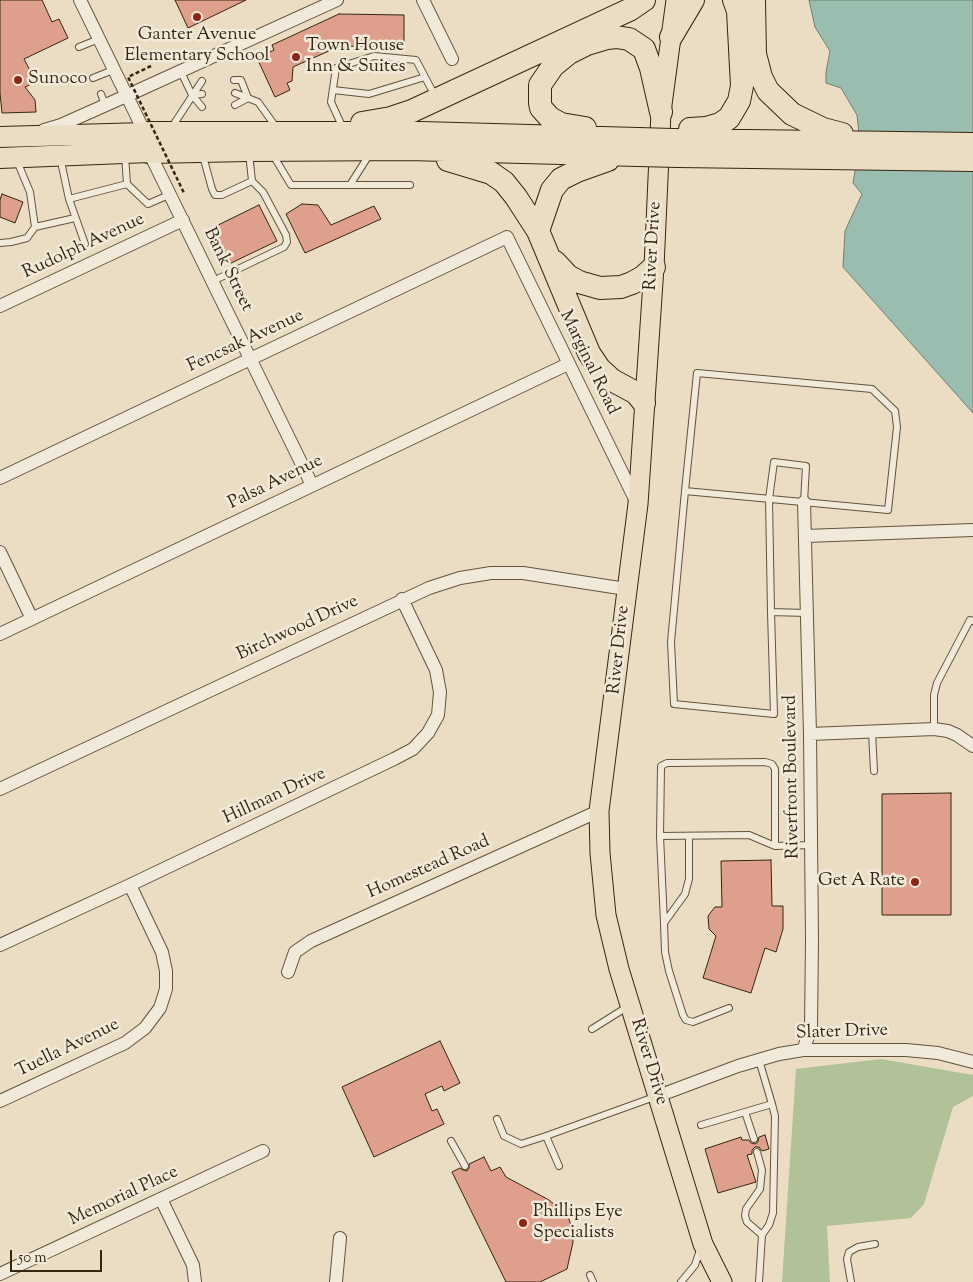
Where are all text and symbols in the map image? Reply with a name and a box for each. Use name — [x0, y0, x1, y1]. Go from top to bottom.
marker: Ganter Avenue Elementary School — [191, 11, 203, 23]
place label: Ganter Avenue Elementary School — [124, 25, 270, 68]
place label: Town House Inn & Suites — [306, 36, 406, 78]
marker: Town House Inn & Suites — [290, 51, 302, 63]
place label: Sunoco — [28, 69, 87, 91]
marker: Sunoco — [12, 74, 24, 86]
street label: River Drive — [641, 201, 667, 291]
street label: Rudolph Avenue — [20, 209, 148, 285]
street label: Bank Street — [197, 225, 257, 315]
street label: Fencsak Avenue — [184, 306, 308, 378]
street label: Marginal Road — [553, 307, 623, 419]
street label: Palsa Avenue — [225, 451, 327, 515]
street label: Birchwood Drive — [234, 591, 362, 667]
street label: River Drive — [605, 605, 635, 695]
street label: Riverfront Boulevard — [781, 695, 805, 859]
street label: Hillman Drive — [220, 764, 330, 830]
street label: Homestead Road — [365, 831, 493, 905]
place label: Get A Rate — [818, 871, 905, 893]
marker: Get A Rate — [909, 876, 921, 888]
street label: Tuella Avenue — [13, 1015, 123, 1083]
street label: River Drive — [625, 1016, 671, 1108]
street label: Slater Drive — [795, 1021, 889, 1045]
street label: Memorial Place — [66, 1162, 182, 1232]
place label: Phillips Eye Specialists — [533, 1202, 623, 1244]
marker: Phillips Eye Specialists — [517, 1217, 529, 1229]
scale bar — [12, 1240, 105, 1272]
text: 50 m — [18, 1248, 47, 1269]

